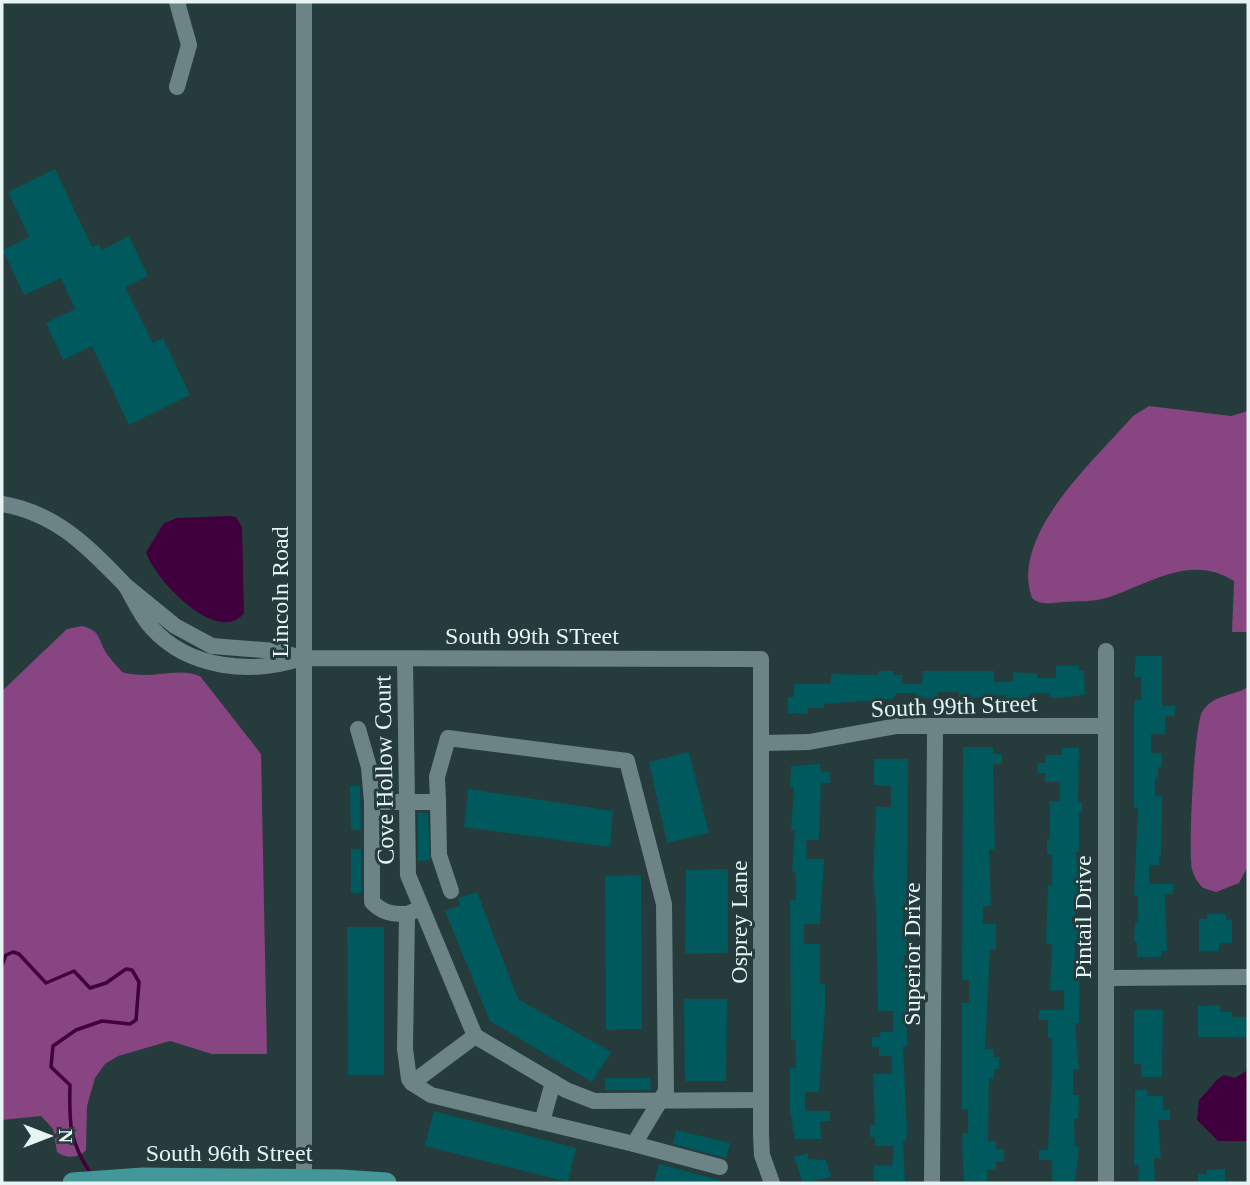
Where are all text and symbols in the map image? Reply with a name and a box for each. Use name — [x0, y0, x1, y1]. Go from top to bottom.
street label: Lincoln Road — [267, 526, 293, 658]
street label: South 99th STreet — [445, 623, 619, 649]
street label: Cove Hollow Court — [369, 675, 399, 865]
street label: South 99th Street — [870, 690, 1038, 722]
street label: Pintail Drive — [1070, 855, 1096, 979]
street label: Osprey Lane — [726, 860, 752, 984]
street label: Superior Drive — [899, 882, 925, 1026]
north arrow — [14, 1101, 84, 1171]
text: N — [55, 1129, 76, 1143]
street label: South 96th Street — [146, 1140, 313, 1166]

